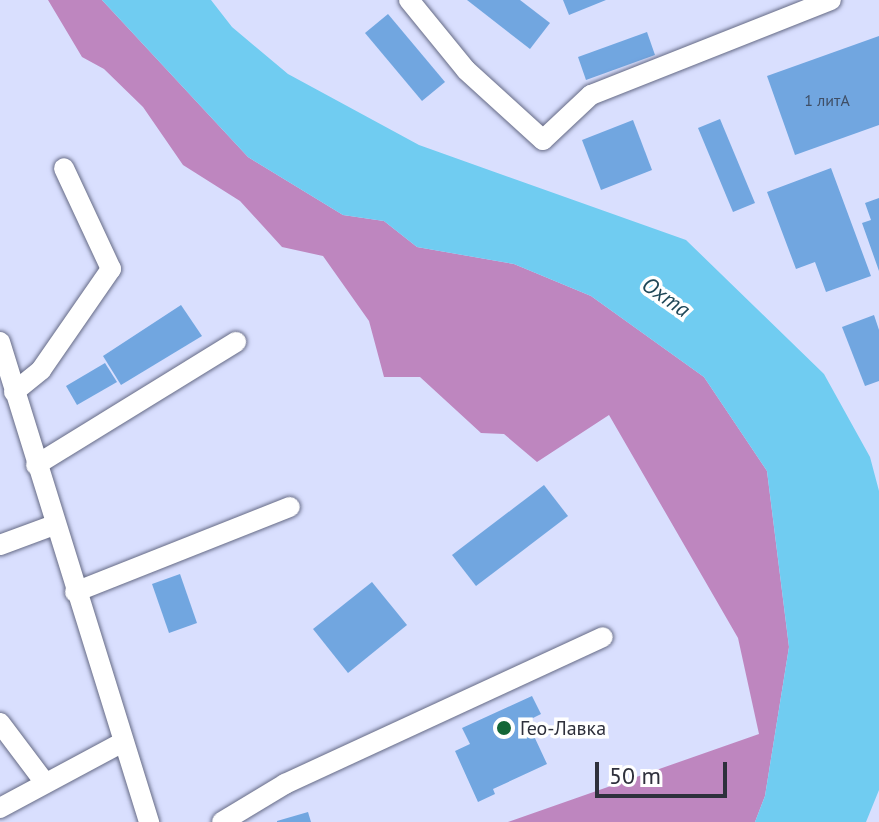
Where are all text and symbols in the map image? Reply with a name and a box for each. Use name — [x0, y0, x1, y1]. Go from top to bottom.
house number: 1 литА — [804, 90, 850, 110]
water label: Охта — [637, 271, 695, 323]
place label: Гео-Лавка — [520, 716, 606, 740]
marker: Гео-Лавка — [495, 719, 513, 737]
scale bar — [599, 746, 731, 796]
text: 50 m — [609, 760, 661, 791]

